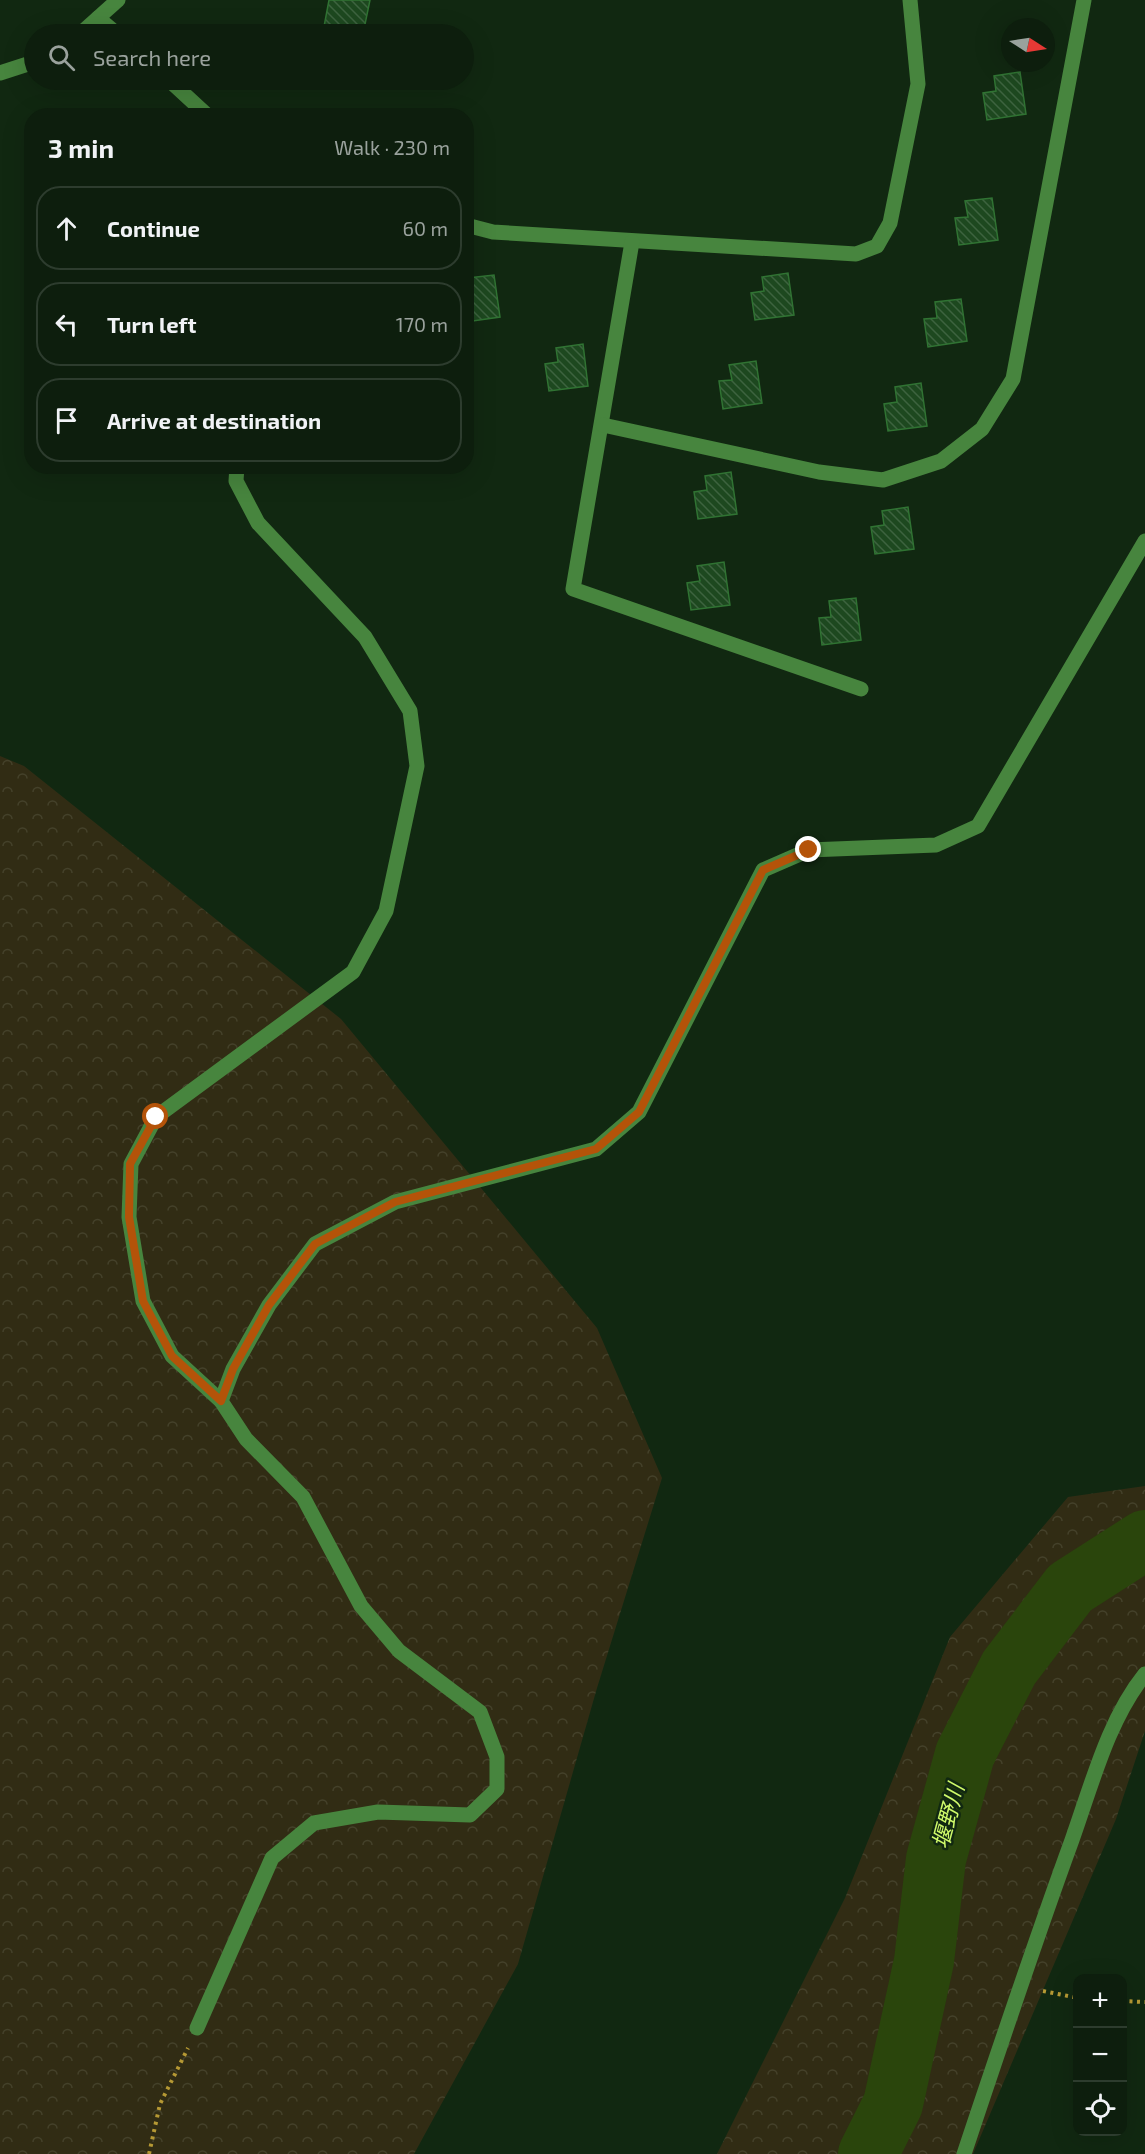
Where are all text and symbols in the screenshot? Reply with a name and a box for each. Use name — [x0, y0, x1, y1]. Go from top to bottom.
north arrow — [1001, 18, 1055, 72]
search box — [24, 24, 474, 90]
icon: search — [45, 41, 78, 74]
text: Search here — [93, 44, 211, 70]
text: 3 min — [48, 132, 114, 163]
text: Walk · 230 m — [334, 135, 450, 159]
icon: ahead — [50, 212, 83, 245]
text: Continue — [107, 215, 200, 241]
text: 60 m — [403, 216, 448, 240]
icon: left — [50, 308, 83, 341]
text: Turn left — [107, 311, 196, 337]
text: 170 m — [396, 312, 448, 336]
icon: arrive — [50, 404, 83, 437]
text: Arrive at destination — [107, 407, 321, 433]
route end — [795, 836, 821, 862]
route start — [142, 1103, 168, 1129]
water label: 堰野川 — [926, 1779, 969, 1851]
map controls — [1073, 1974, 1127, 2136]
button: + — [1073, 1974, 1127, 2028]
button: − — [1073, 2028, 1127, 2082]
button: locate — [1073, 2082, 1127, 2136]

